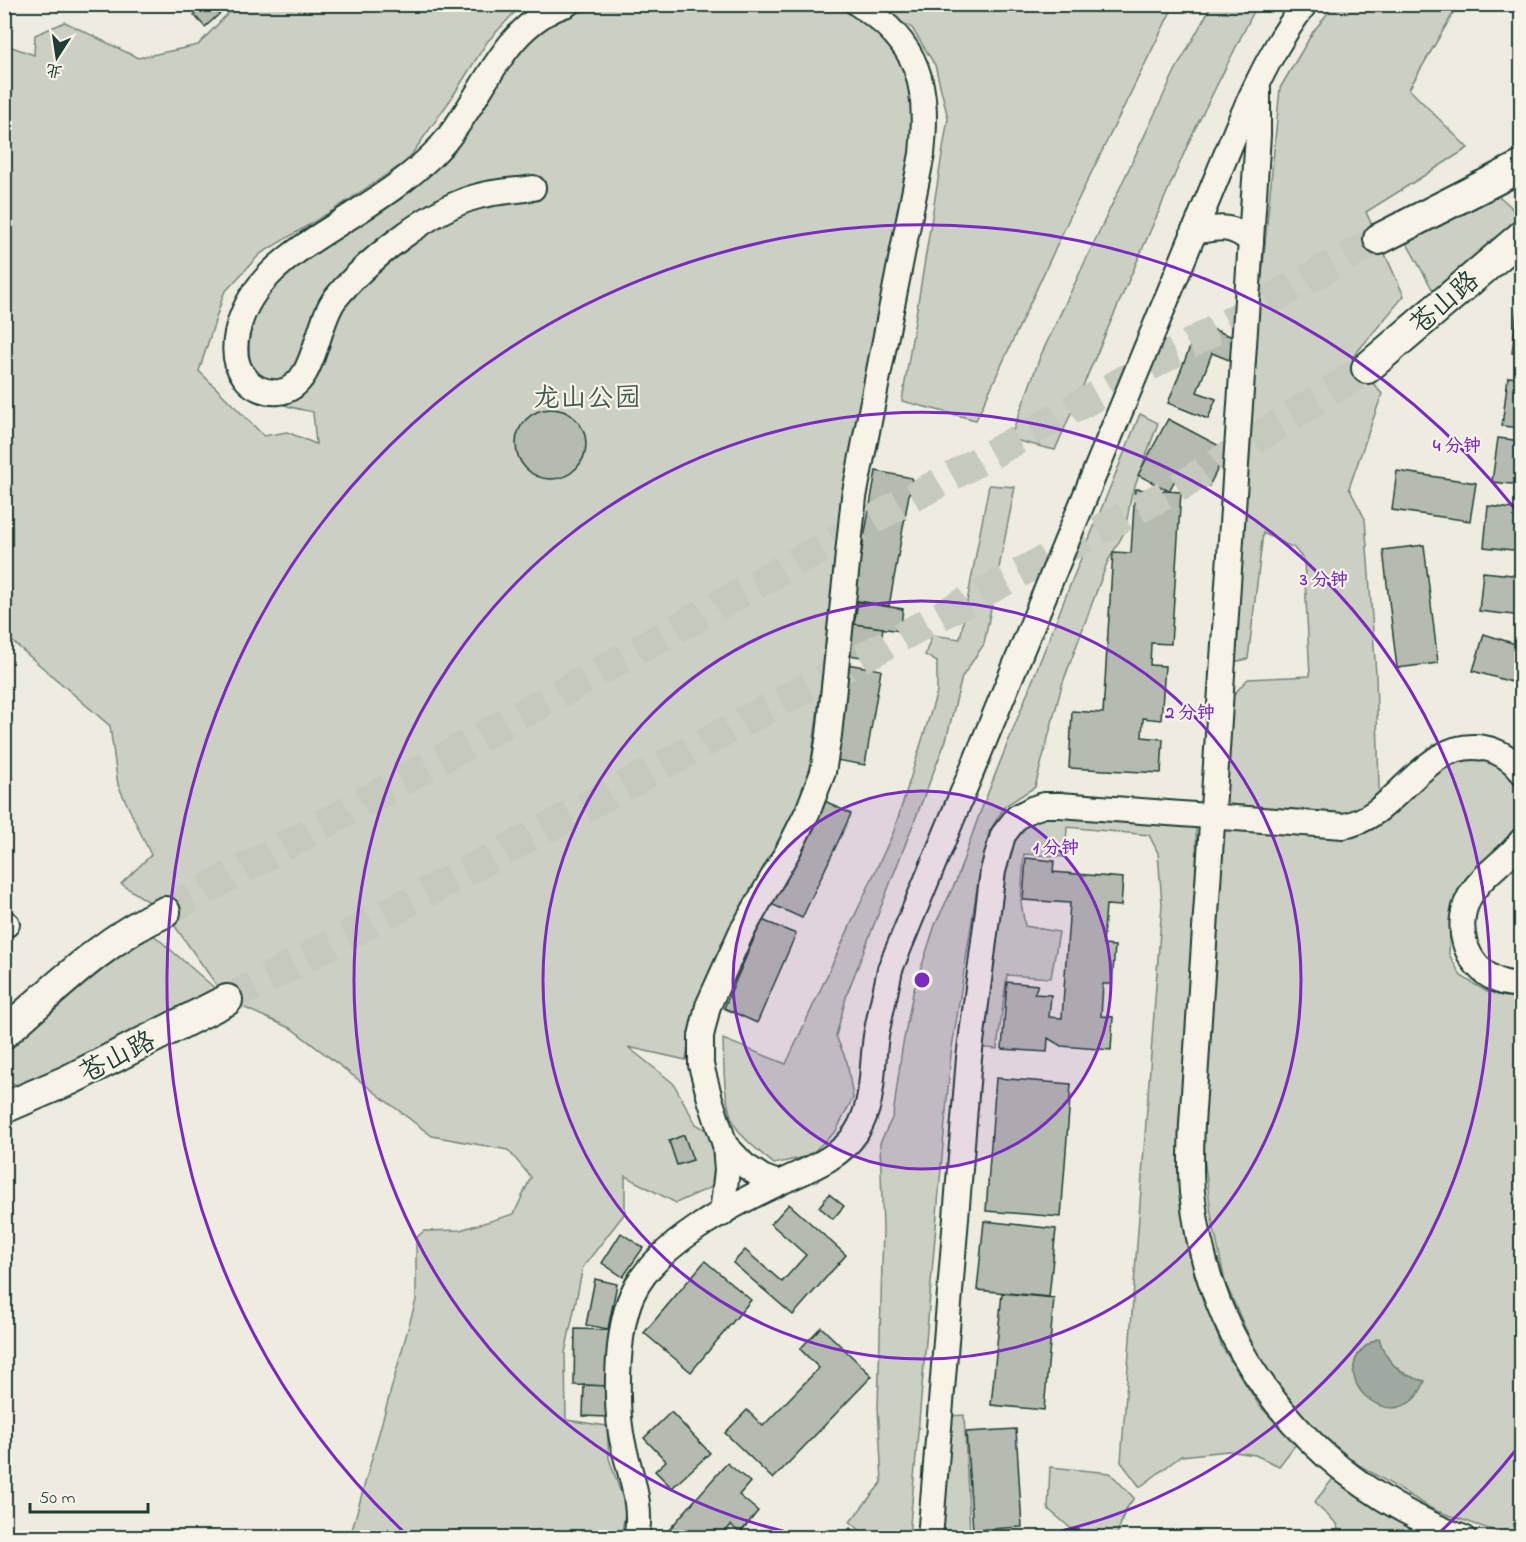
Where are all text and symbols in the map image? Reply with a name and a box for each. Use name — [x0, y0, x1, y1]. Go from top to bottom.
north arrow — [27, 27, 87, 87]
text: 北 — [44, 56, 65, 83]
street label: 苍山路 — [1402, 263, 1489, 345]
park label: 龙山公园 — [533, 380, 641, 419]
text: 4 分钟 — [1433, 434, 1481, 460]
text: 3 分钟 — [1299, 568, 1348, 594]
text: 2 分钟 — [1164, 701, 1215, 727]
text: 1 分钟 — [1033, 836, 1079, 862]
centre of rings — [912, 970, 932, 990]
street label: 苍山路 — [73, 1022, 163, 1094]
scale bar — [30, 1476, 148, 1514]
text: 50 m — [39, 1486, 76, 1512]

